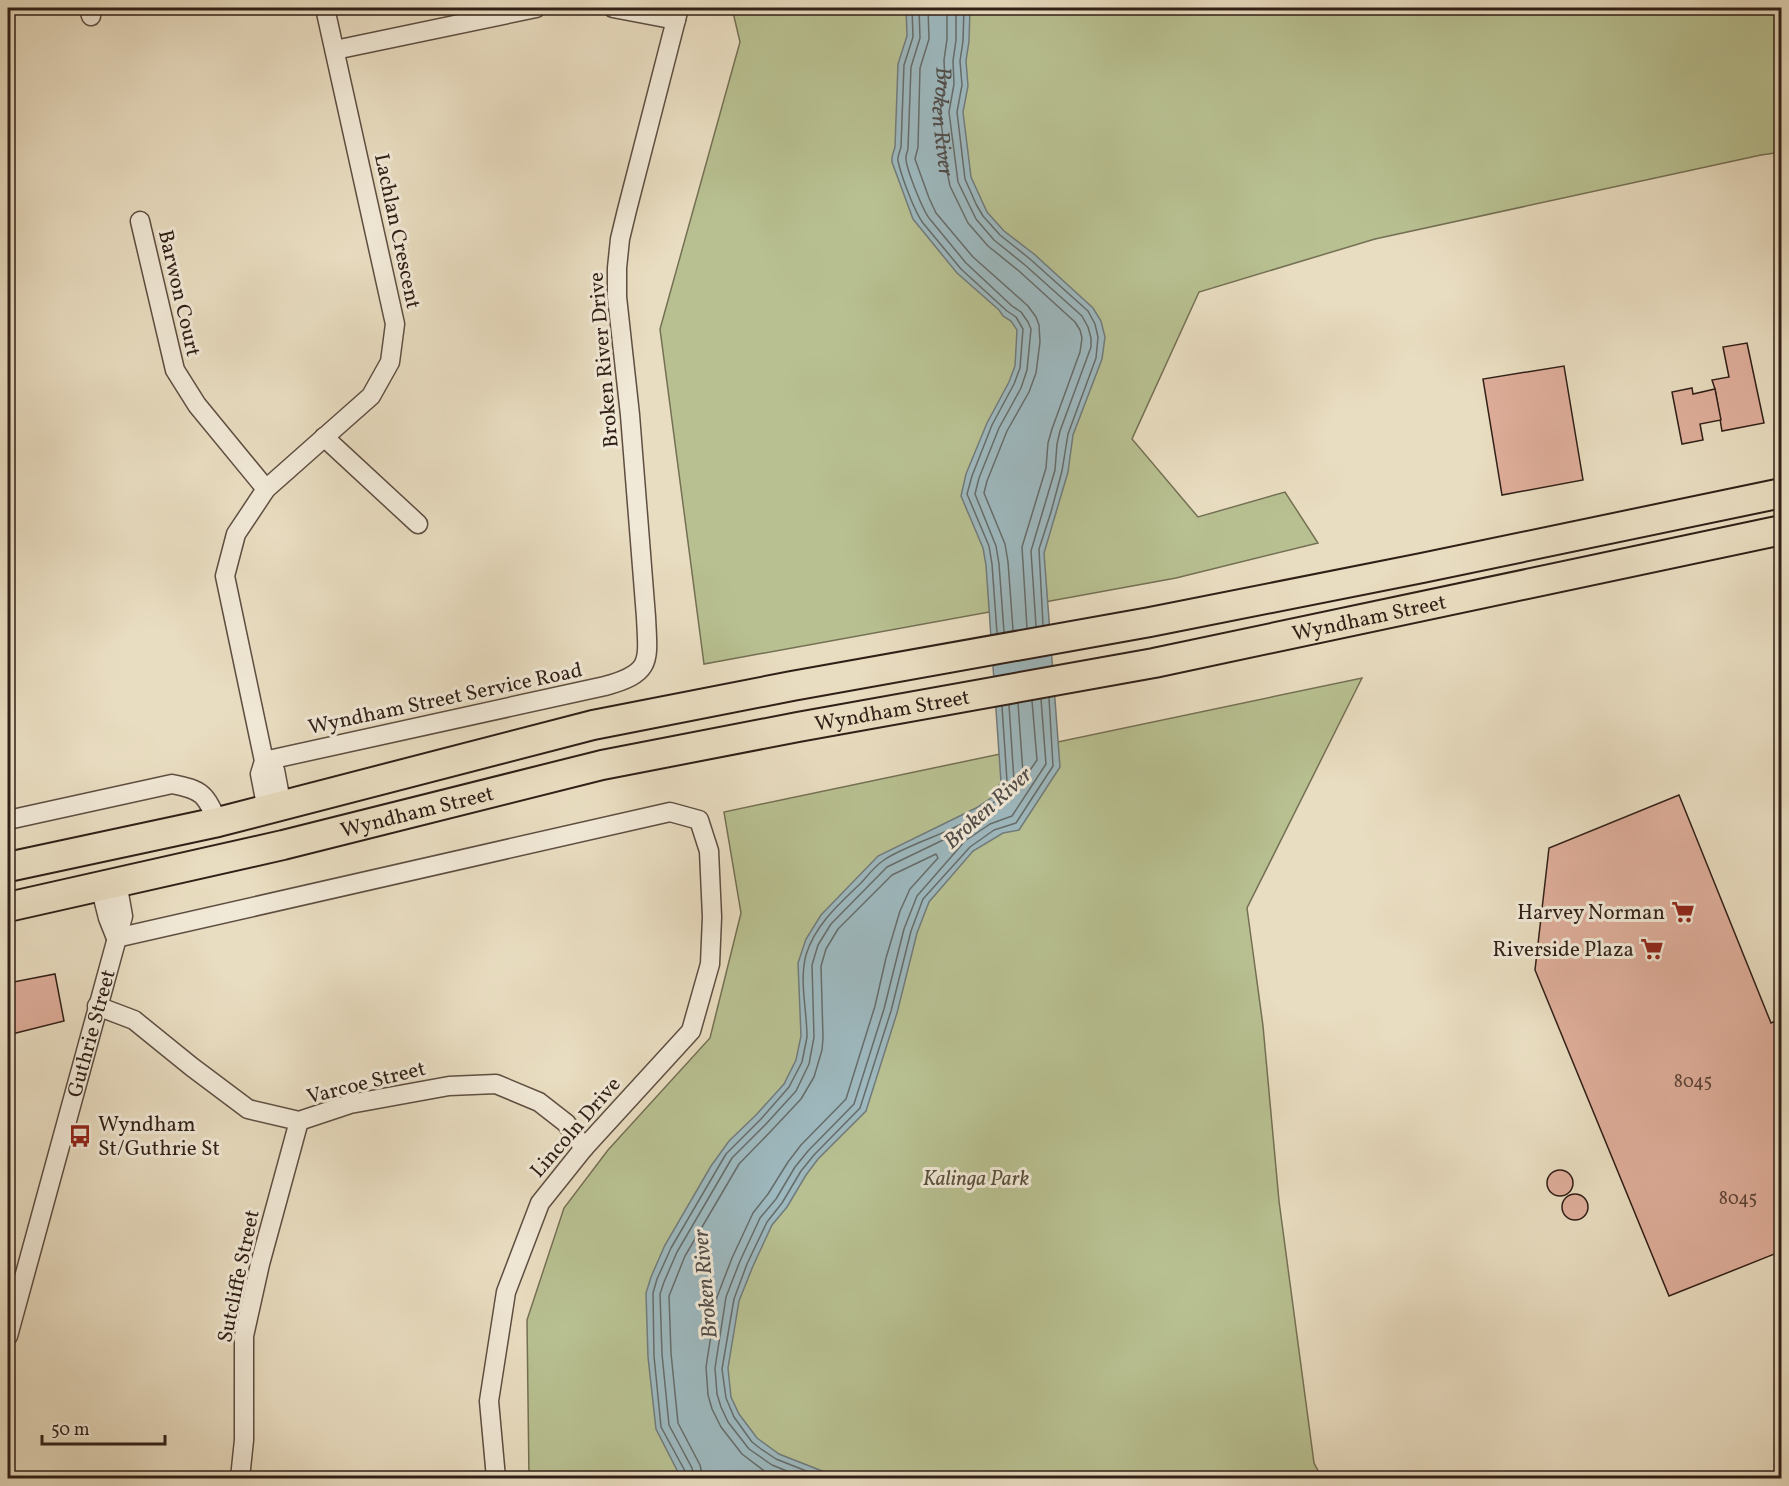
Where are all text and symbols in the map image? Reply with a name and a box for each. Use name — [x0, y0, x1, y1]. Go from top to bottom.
water label: Broken River — [922, 66, 961, 180]
street label: Lachlan Crescent — [366, 151, 427, 311]
street label: Barwon Court — [150, 227, 207, 360]
street label: Broken River Drive — [582, 271, 627, 449]
street label: Wyndham Street — [1290, 588, 1449, 649]
street label: Wyndham Street Service Road — [306, 656, 585, 743]
street label: Wyndham Street — [813, 683, 972, 740]
water label: Broken River — [937, 760, 1040, 857]
street label: Wyndham Street — [338, 780, 497, 846]
place label: Harvey Norman — [1517, 899, 1665, 928]
supermarket icon: Harvey Norman — [1670, 899, 1696, 925]
place label: Riverside Plaza — [1492, 936, 1634, 965]
supermarket icon: Riverside Plaza — [1639, 936, 1665, 962]
street label: Guthrie Street — [61, 966, 124, 1101]
street label: Varcoe Street — [304, 1055, 429, 1112]
house number: 8045 — [1674, 1070, 1712, 1095]
street label: Lincoln Drive — [524, 1071, 628, 1185]
place label: Wyndham St/Guthrie St — [98, 1111, 220, 1164]
bus stop icon: Wyndham St/Guthrie St — [67, 1123, 93, 1149]
park label: Kalinga Park — [923, 1165, 1030, 1194]
house number: 8045 — [1719, 1187, 1757, 1212]
street label: Sutcliffe Street — [211, 1207, 268, 1345]
water label: Broken River — [686, 1227, 727, 1340]
scale bar — [42, 1408, 165, 1446]
text: 50 m — [51, 1418, 90, 1443]

